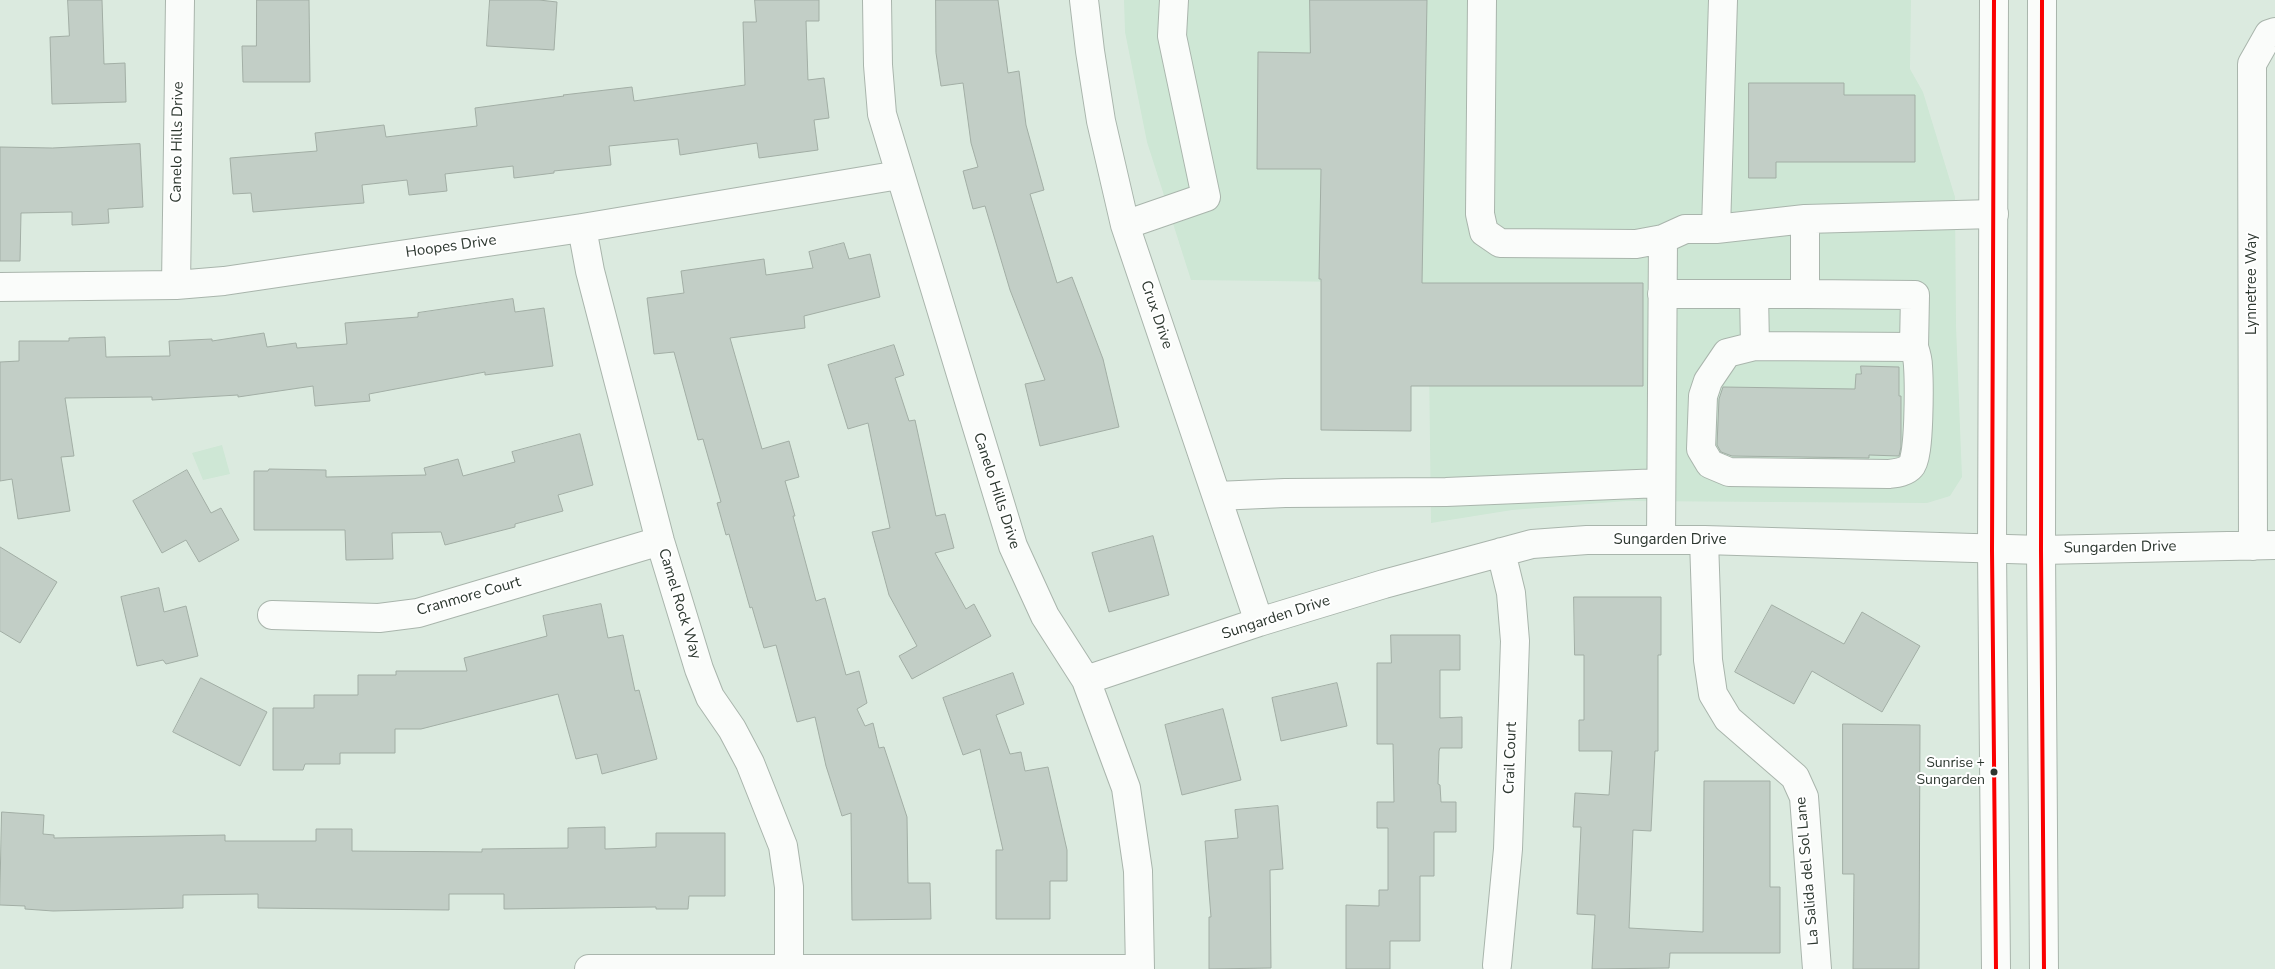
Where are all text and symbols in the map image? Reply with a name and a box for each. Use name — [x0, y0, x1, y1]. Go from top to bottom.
street label: Canelo Hills Drive — [168, 81, 188, 203]
street label: Hoopes Drive — [404, 232, 498, 262]
street label: Lynnetree Way — [2243, 233, 2261, 335]
street label: Crux Drive — [1136, 278, 1176, 352]
street label: Canelo Hills Drive — [969, 431, 1023, 551]
street label: Sungarden Drive — [1614, 531, 1726, 549]
street label: Sungarden Drive — [2063, 538, 2177, 558]
street label: Camel Rock Way — [654, 547, 704, 661]
street label: Cranmore Court — [415, 574, 523, 620]
street label: Sungarden Drive — [1220, 592, 1332, 644]
street label: Crail Court — [1501, 721, 1521, 795]
place label: Sunrise + Sungarden — [1916, 756, 1985, 789]
marker: Sunrise + Sungarden — [1989, 767, 1999, 777]
street label: La Salida del Sol Lane — [1793, 796, 1823, 946]

